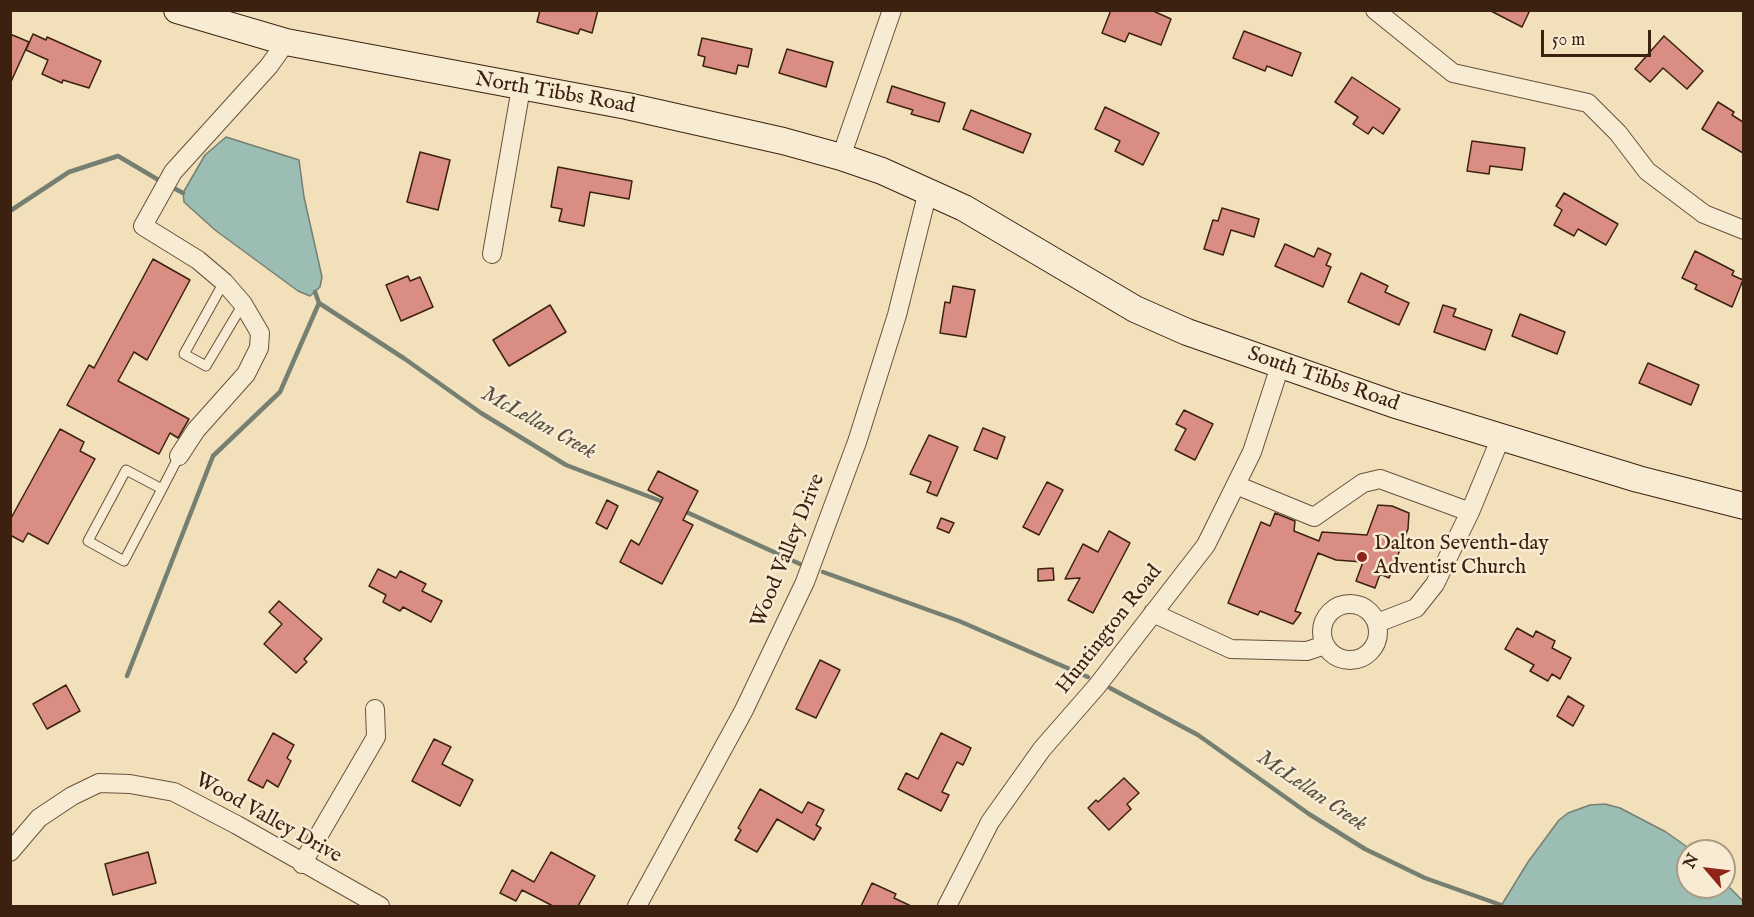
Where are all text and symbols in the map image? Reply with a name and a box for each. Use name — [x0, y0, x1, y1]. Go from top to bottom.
scale bar — [1544, 18, 1654, 56]
text: 50 m — [1552, 29, 1585, 52]
street label: North Tibbs Road — [473, 68, 637, 120]
street label: South Tibbs Road — [1244, 342, 1402, 418]
water label: McLellan Creek — [476, 382, 600, 466]
street label: Wood Valley Drive — [747, 470, 831, 632]
place label: Dalton Seventh-day Adventist Church — [1374, 532, 1549, 582]
marker: Dalton Seventh-day Adventist Church — [1355, 550, 1369, 564]
street label: Huntington Road — [1052, 560, 1168, 700]
water label: McLellan Creek — [1251, 746, 1371, 838]
street label: Wood Valley Drive — [190, 768, 346, 870]
north arrow — [1676, 839, 1736, 899]
text: N — [1680, 851, 1704, 872]

